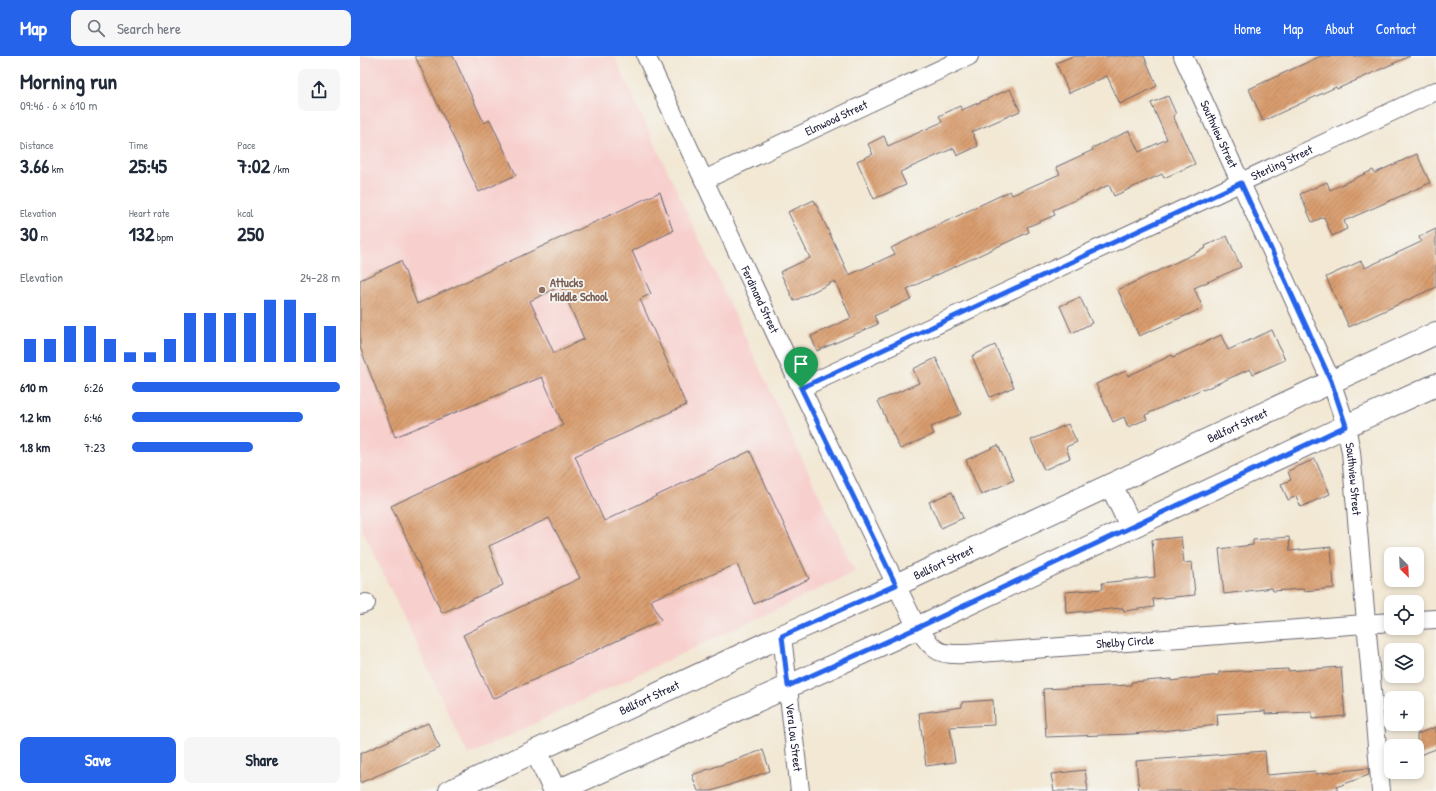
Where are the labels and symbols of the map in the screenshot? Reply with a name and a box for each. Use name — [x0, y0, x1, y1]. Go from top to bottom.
street label: Elmwood Street — [802, 95, 871, 140]
street label: Southview Street — [1196, 97, 1242, 172]
street label: Sterling Street — [1248, 140, 1316, 184]
street label: Ferdinand Street — [737, 262, 784, 337]
place label: Attucks Middle School — [550, 274, 609, 305]
marker: Attucks Middle School — [537, 285, 547, 295]
pin — [784, 347, 818, 388]
street label: Bellfort Street — [1204, 403, 1271, 447]
street label: Southview Street — [1341, 441, 1366, 517]
street label: Bellfort Street — [911, 541, 977, 584]
north arrow — [1384, 547, 1424, 587]
street label: Shelby Circle — [1095, 631, 1155, 652]
street label: Bellfort Street — [616, 676, 683, 719]
street label: Vera Lou Street — [782, 702, 807, 773]

